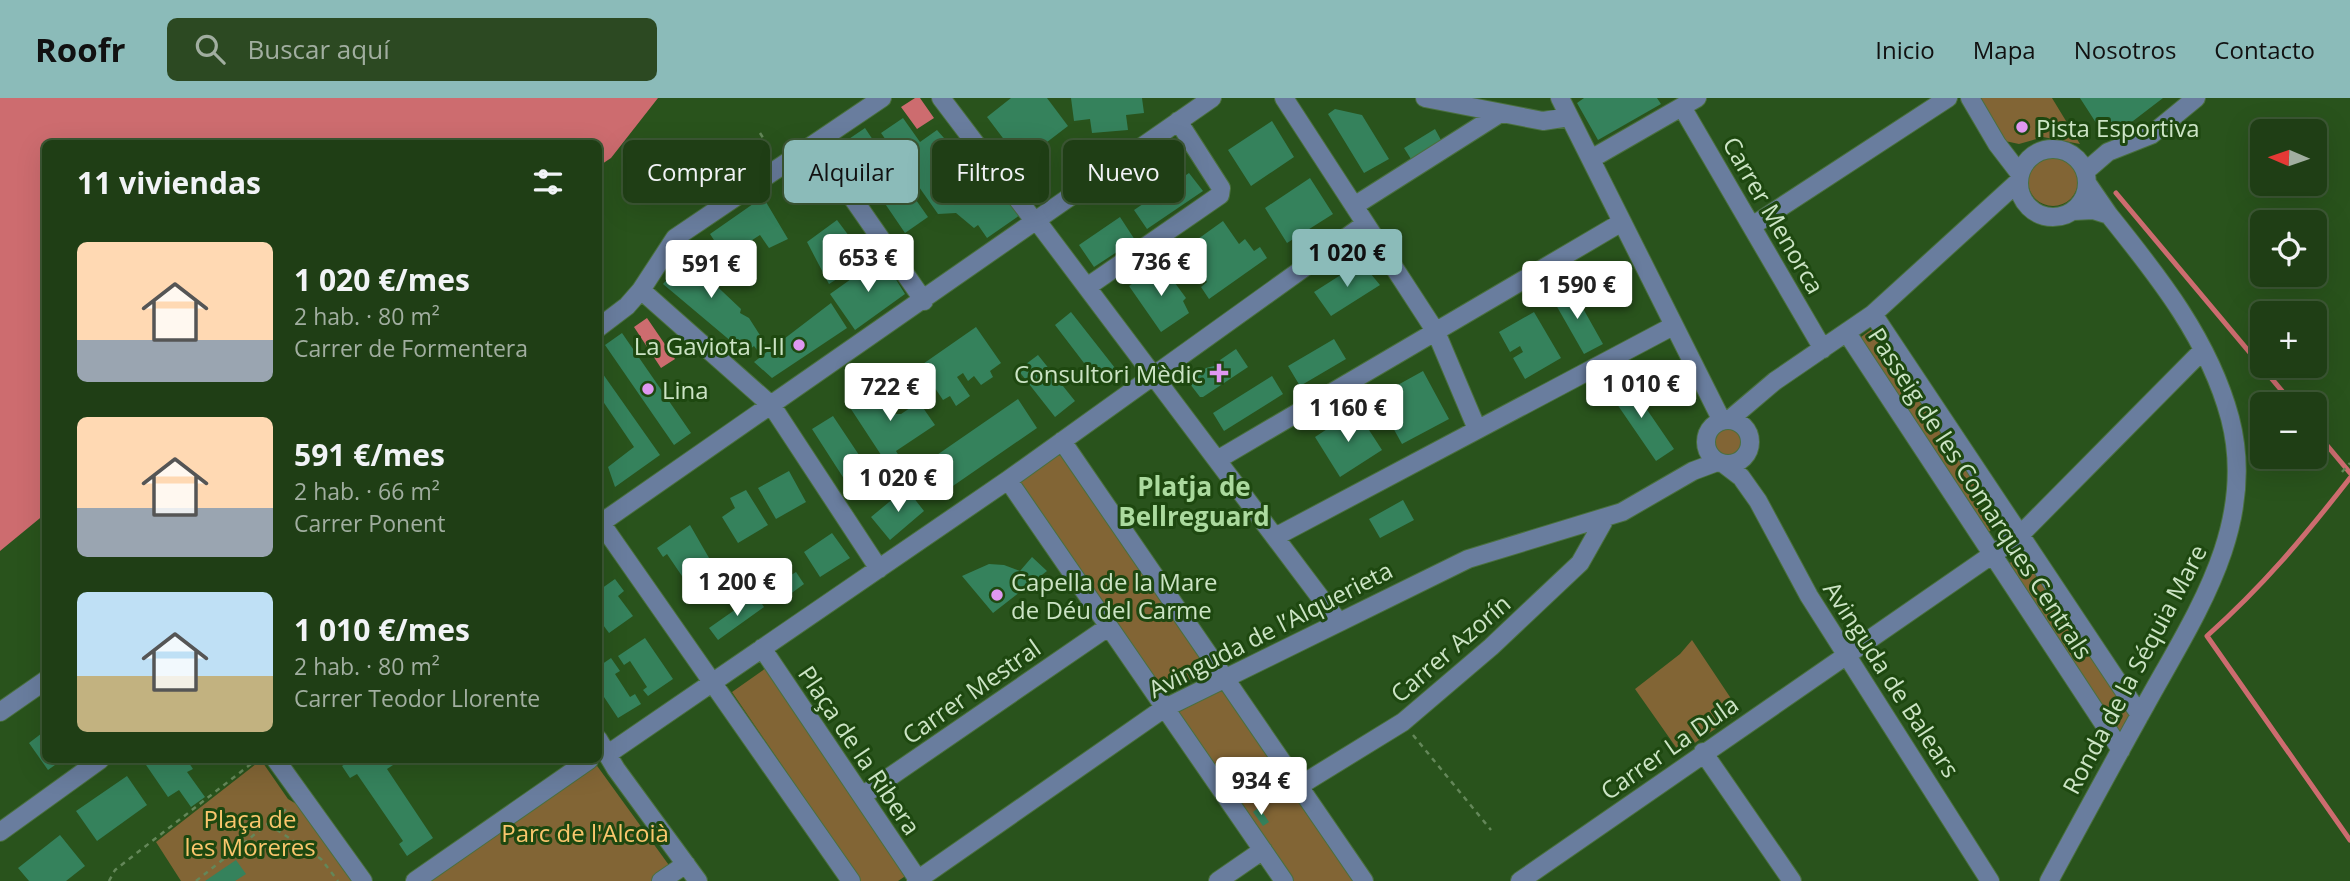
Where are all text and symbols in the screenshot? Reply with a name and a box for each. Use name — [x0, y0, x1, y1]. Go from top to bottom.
search box — [167, 18, 657, 81]
text: Roofr — [35, 27, 125, 72]
icon: search — [191, 30, 229, 68]
text: Buscar aquí — [247, 31, 390, 67]
text: Inicio — [1875, 33, 1935, 66]
text: Mapa — [1973, 33, 2036, 66]
text: Nosotros — [2074, 33, 2176, 66]
text: Contacto — [2214, 33, 2315, 66]
place label: Pista Esportiva — [2036, 111, 2200, 144]
marker: Pista Esportiva — [2014, 119, 2030, 135]
north arrow — [2250, 119, 2328, 196]
map controls — [2250, 119, 2327, 469]
street label: Carrer Menorca — [1716, 130, 1832, 300]
chip: Comprar — [623, 140, 770, 203]
chip: Alquilar — [784, 140, 918, 203]
chip: Filtros — [932, 140, 1049, 203]
chip: Nuevo — [1063, 140, 1184, 203]
text: 11 viviendas — [77, 162, 261, 203]
icon: filters — [529, 163, 567, 201]
button: locate — [2250, 210, 2327, 287]
pin: 1 020 € — [1282, 230, 1412, 289]
pin: 653 € — [819, 234, 917, 294]
text: 1 020 € — [1308, 236, 1386, 268]
pin: 736 € — [1112, 238, 1210, 298]
pin: 591 € — [662, 240, 760, 300]
text: 653 € — [839, 241, 897, 273]
text: 736 € — [1132, 245, 1190, 277]
text: 591 € — [682, 247, 740, 279]
text: 1 020 €/mes — [294, 259, 470, 300]
pin: 1 590 € — [1512, 262, 1642, 321]
text: 1 590 € — [1538, 268, 1616, 300]
icon: home — [133, 270, 217, 354]
text: 2 hab. · 80 m² — [294, 300, 440, 332]
button: + — [2250, 301, 2327, 378]
street label: Passeig de les Comarques Centrals — [1861, 321, 2101, 665]
place label: La Gaviota I-II — [634, 329, 785, 362]
text: Carrer de Formentera — [294, 332, 528, 364]
marker: La Gaviota I-II — [791, 337, 807, 353]
place label: Consultori Mèdic — [1014, 357, 1203, 390]
pin: 1 010 € — [1576, 360, 1706, 420]
marker: Consultori Mèdic — [1209, 363, 1229, 383]
pin: 722 € — [841, 364, 939, 423]
text: 1 010 € — [1602, 367, 1680, 399]
text: 722 € — [861, 370, 919, 402]
place label: Lina — [662, 373, 709, 406]
marker: Lina — [640, 381, 656, 397]
pin: 1 160 € — [1283, 384, 1413, 444]
text: 1 160 € — [1309, 391, 1387, 423]
button: − — [2250, 392, 2327, 469]
text: 591 €/mes — [294, 434, 445, 475]
icon: home — [133, 445, 217, 529]
pin: 1 020 € — [833, 454, 963, 514]
text: 1 020 € — [859, 461, 937, 493]
district label: Platja de Bellreguard — [1118, 468, 1270, 534]
text: 2 hab. · 66 m² — [294, 475, 440, 507]
text: Carrer Ponent — [294, 507, 445, 539]
street label: Ronda de la Séquia Mare — [2054, 538, 2214, 800]
street label: Avinguda de l’Alquerieta — [1142, 553, 1398, 705]
pin: 1 200 € — [672, 559, 802, 618]
text: 1 200 € — [698, 565, 776, 597]
place label: Capella de la Mare de Déu del Carme — [1011, 565, 1218, 626]
street label: Avinguda de Balears — [1816, 575, 1968, 783]
marker: Capella de la Mare de Déu del Carme — [989, 587, 1005, 603]
street label: Carrer Azorín — [1383, 587, 1517, 709]
text: 1 010 €/mes — [294, 609, 470, 650]
icon: home — [133, 620, 217, 704]
street label: Carrer Mestral — [895, 631, 1047, 751]
text: 2 hab. · 80 m² — [294, 650, 440, 682]
street label: Plaça de la Ribera — [791, 659, 929, 841]
text: Carrer Teodor Llorente — [294, 682, 540, 714]
street label: Carrer La Dula — [1594, 687, 1744, 807]
pin: 934 € — [1212, 758, 1310, 817]
text: 934 € — [1232, 764, 1290, 796]
park label: Plaça de les Moreres — [184, 802, 316, 863]
park label: Parc de l'Alcoià — [501, 816, 669, 849]

